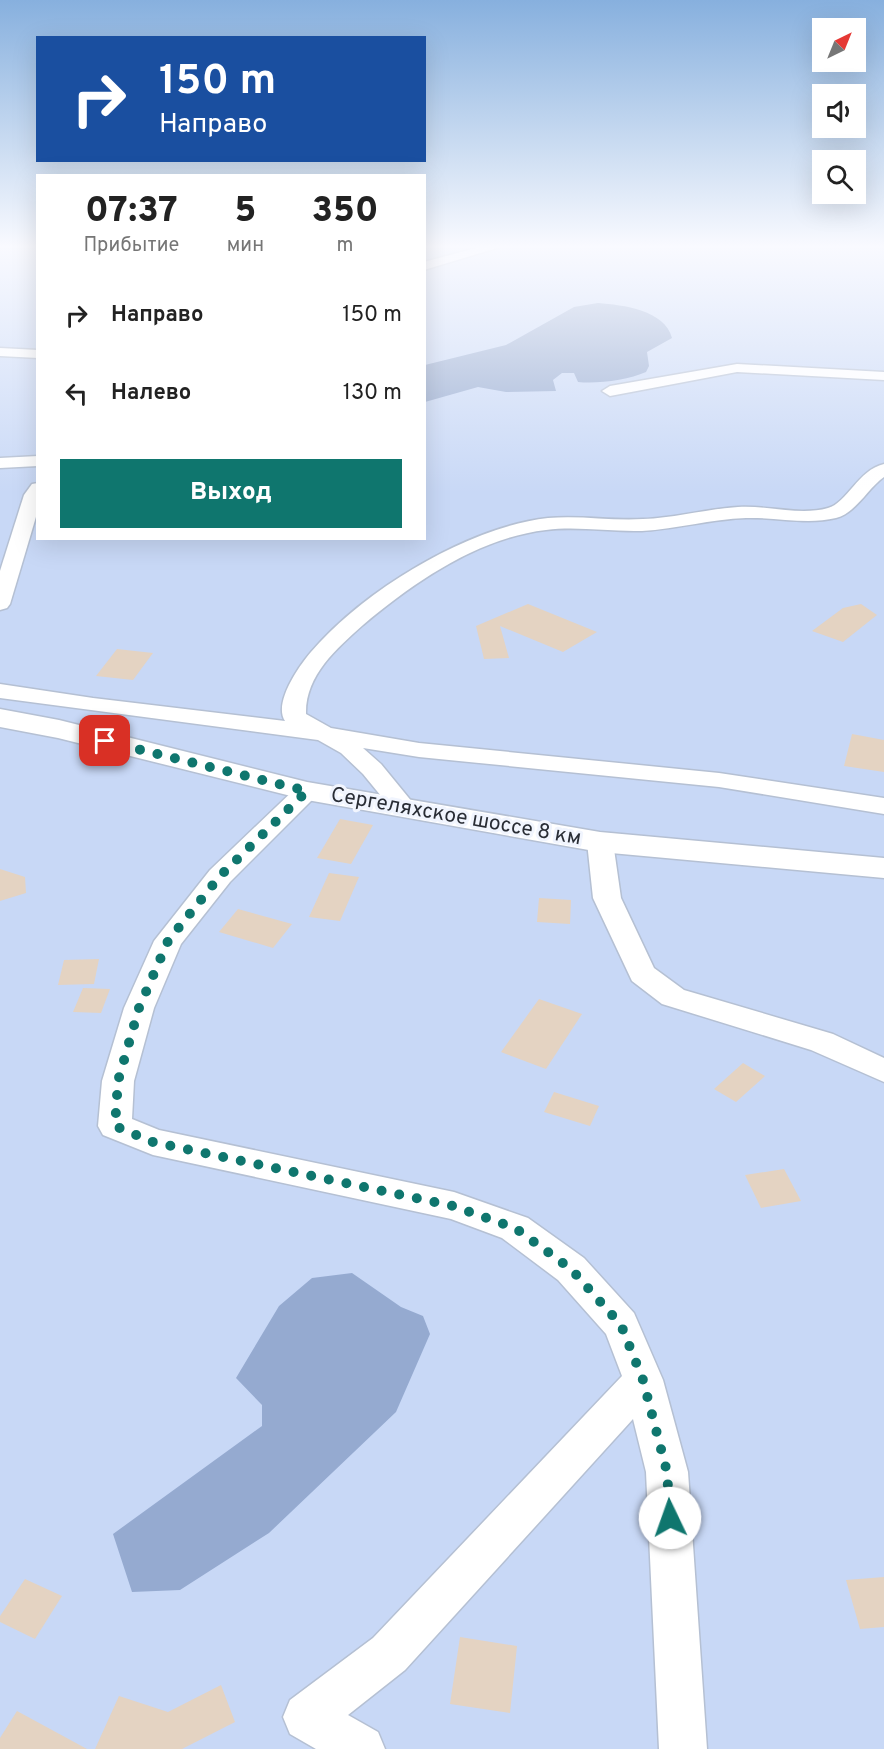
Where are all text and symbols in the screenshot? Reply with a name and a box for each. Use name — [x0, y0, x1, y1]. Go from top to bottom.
north arrow — [812, 18, 866, 72]
map controls — [812, 18, 866, 204]
text: 150 m — [159, 56, 276, 109]
icon: right — [60, 60, 138, 138]
button: sound — [812, 84, 866, 138]
text: Направо — [159, 108, 267, 142]
button: search — [812, 150, 866, 204]
text: 07:37 — [85, 189, 178, 235]
text: 5 — [234, 189, 256, 235]
text: 350 — [311, 189, 379, 235]
text: Прибытие — [83, 233, 179, 259]
text: мин — [227, 233, 264, 259]
text: m — [337, 233, 353, 259]
icon: right — [60, 299, 93, 332]
text: Направо — [111, 302, 203, 329]
text: 150 m — [342, 302, 402, 329]
icon: left — [60, 377, 93, 410]
text: Налево — [111, 380, 191, 407]
text: 130 m — [343, 380, 402, 407]
button: Выход — [60, 459, 402, 528]
pin — [79, 715, 130, 766]
icon: arrive — [88, 724, 121, 757]
street label: Сергеляхское шоссе 8 км — [329, 782, 583, 852]
position arrow — [638, 1486, 702, 1550]

